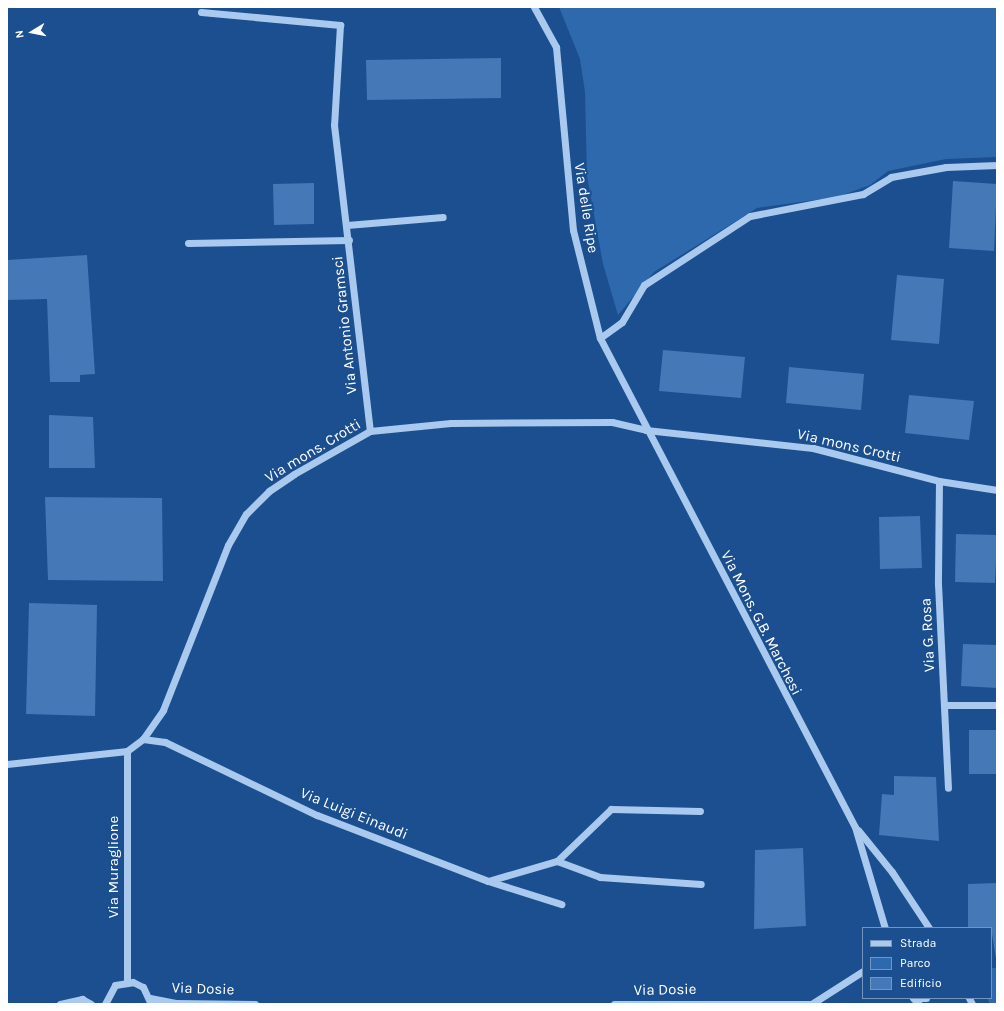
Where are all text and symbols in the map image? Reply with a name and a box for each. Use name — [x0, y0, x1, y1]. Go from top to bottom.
north arrow — [12, 12, 52, 52]
text: N — [13, 29, 27, 39]
street label: Via delle Ripe — [570, 162, 602, 254]
street label: Via Antonio Gramsci — [329, 255, 361, 395]
street label: Via mons. Crotti — [262, 415, 364, 487]
street label: Via mons Crotti — [795, 425, 903, 467]
street label: Via Mons. G.B. Marchesi — [717, 548, 805, 698]
street label: Via G. Rosa — [917, 598, 939, 672]
street label: Via Luigi Einaudi — [298, 784, 410, 844]
street label: Via Muraglione — [105, 816, 123, 918]
legend — [862, 927, 992, 999]
text: Strada — [900, 936, 936, 950]
text: Parco — [900, 956, 930, 970]
text: Edificio — [900, 976, 941, 990]
street label: Via Dosie — [171, 979, 235, 999]
street label: Via Dosie — [633, 980, 697, 1000]

